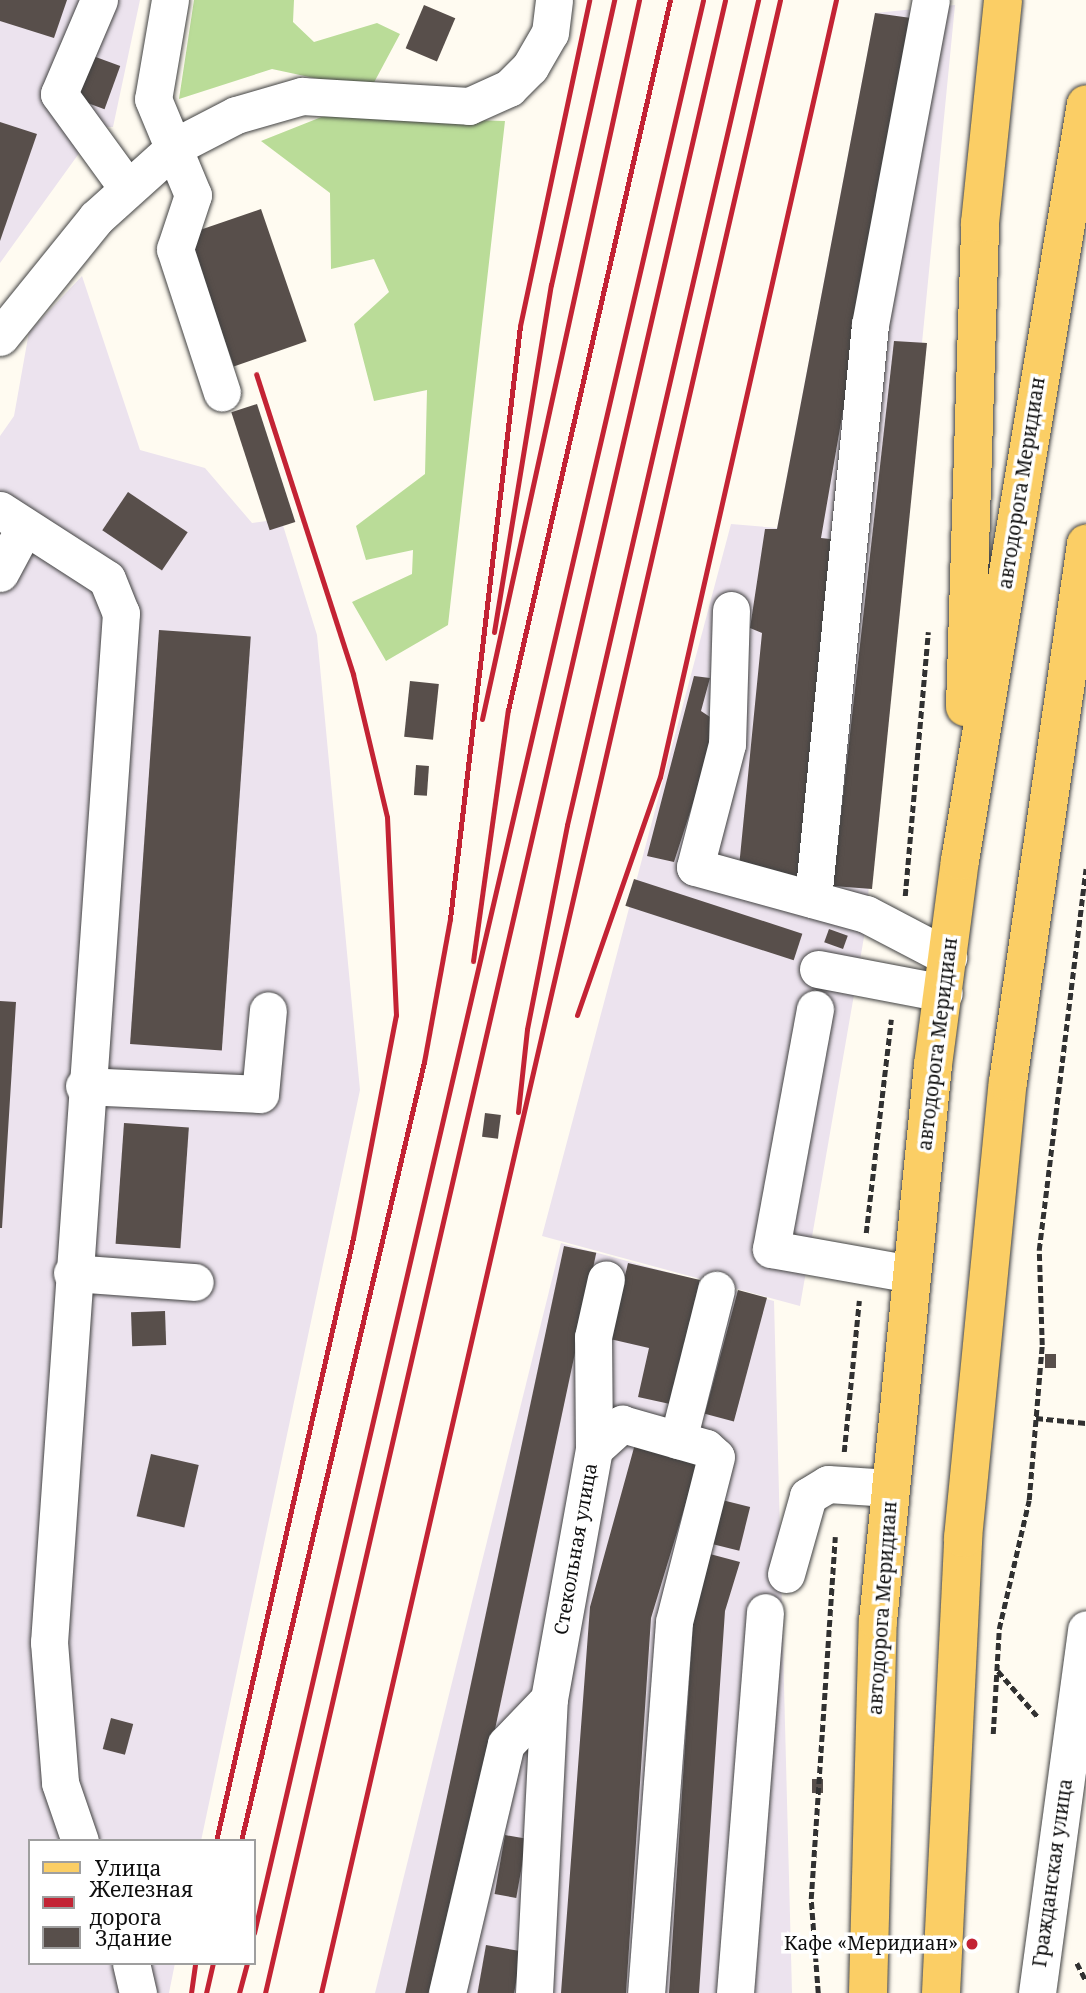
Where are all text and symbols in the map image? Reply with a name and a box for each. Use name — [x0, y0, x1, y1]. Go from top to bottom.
street label: автодорога Меридиан — [994, 375, 1050, 591]
street label: автодорога Меридиан — [914, 936, 962, 1152]
street label: Стекольная улица — [550, 1461, 602, 1637]
street label: автодорога Меридиан — [864, 1500, 902, 1716]
street label: Гражданская улица — [1028, 1777, 1078, 1969]
legend — [28, 1839, 256, 1965]
text: Улица — [95, 1854, 162, 1882]
text: Железная дорога — [89, 1875, 193, 1931]
text: Здание — [95, 1924, 172, 1952]
place label: Кафе «Меридиан» — [784, 1933, 958, 1955]
marker: Кафе «Меридиан» — [964, 1936, 980, 1952]

